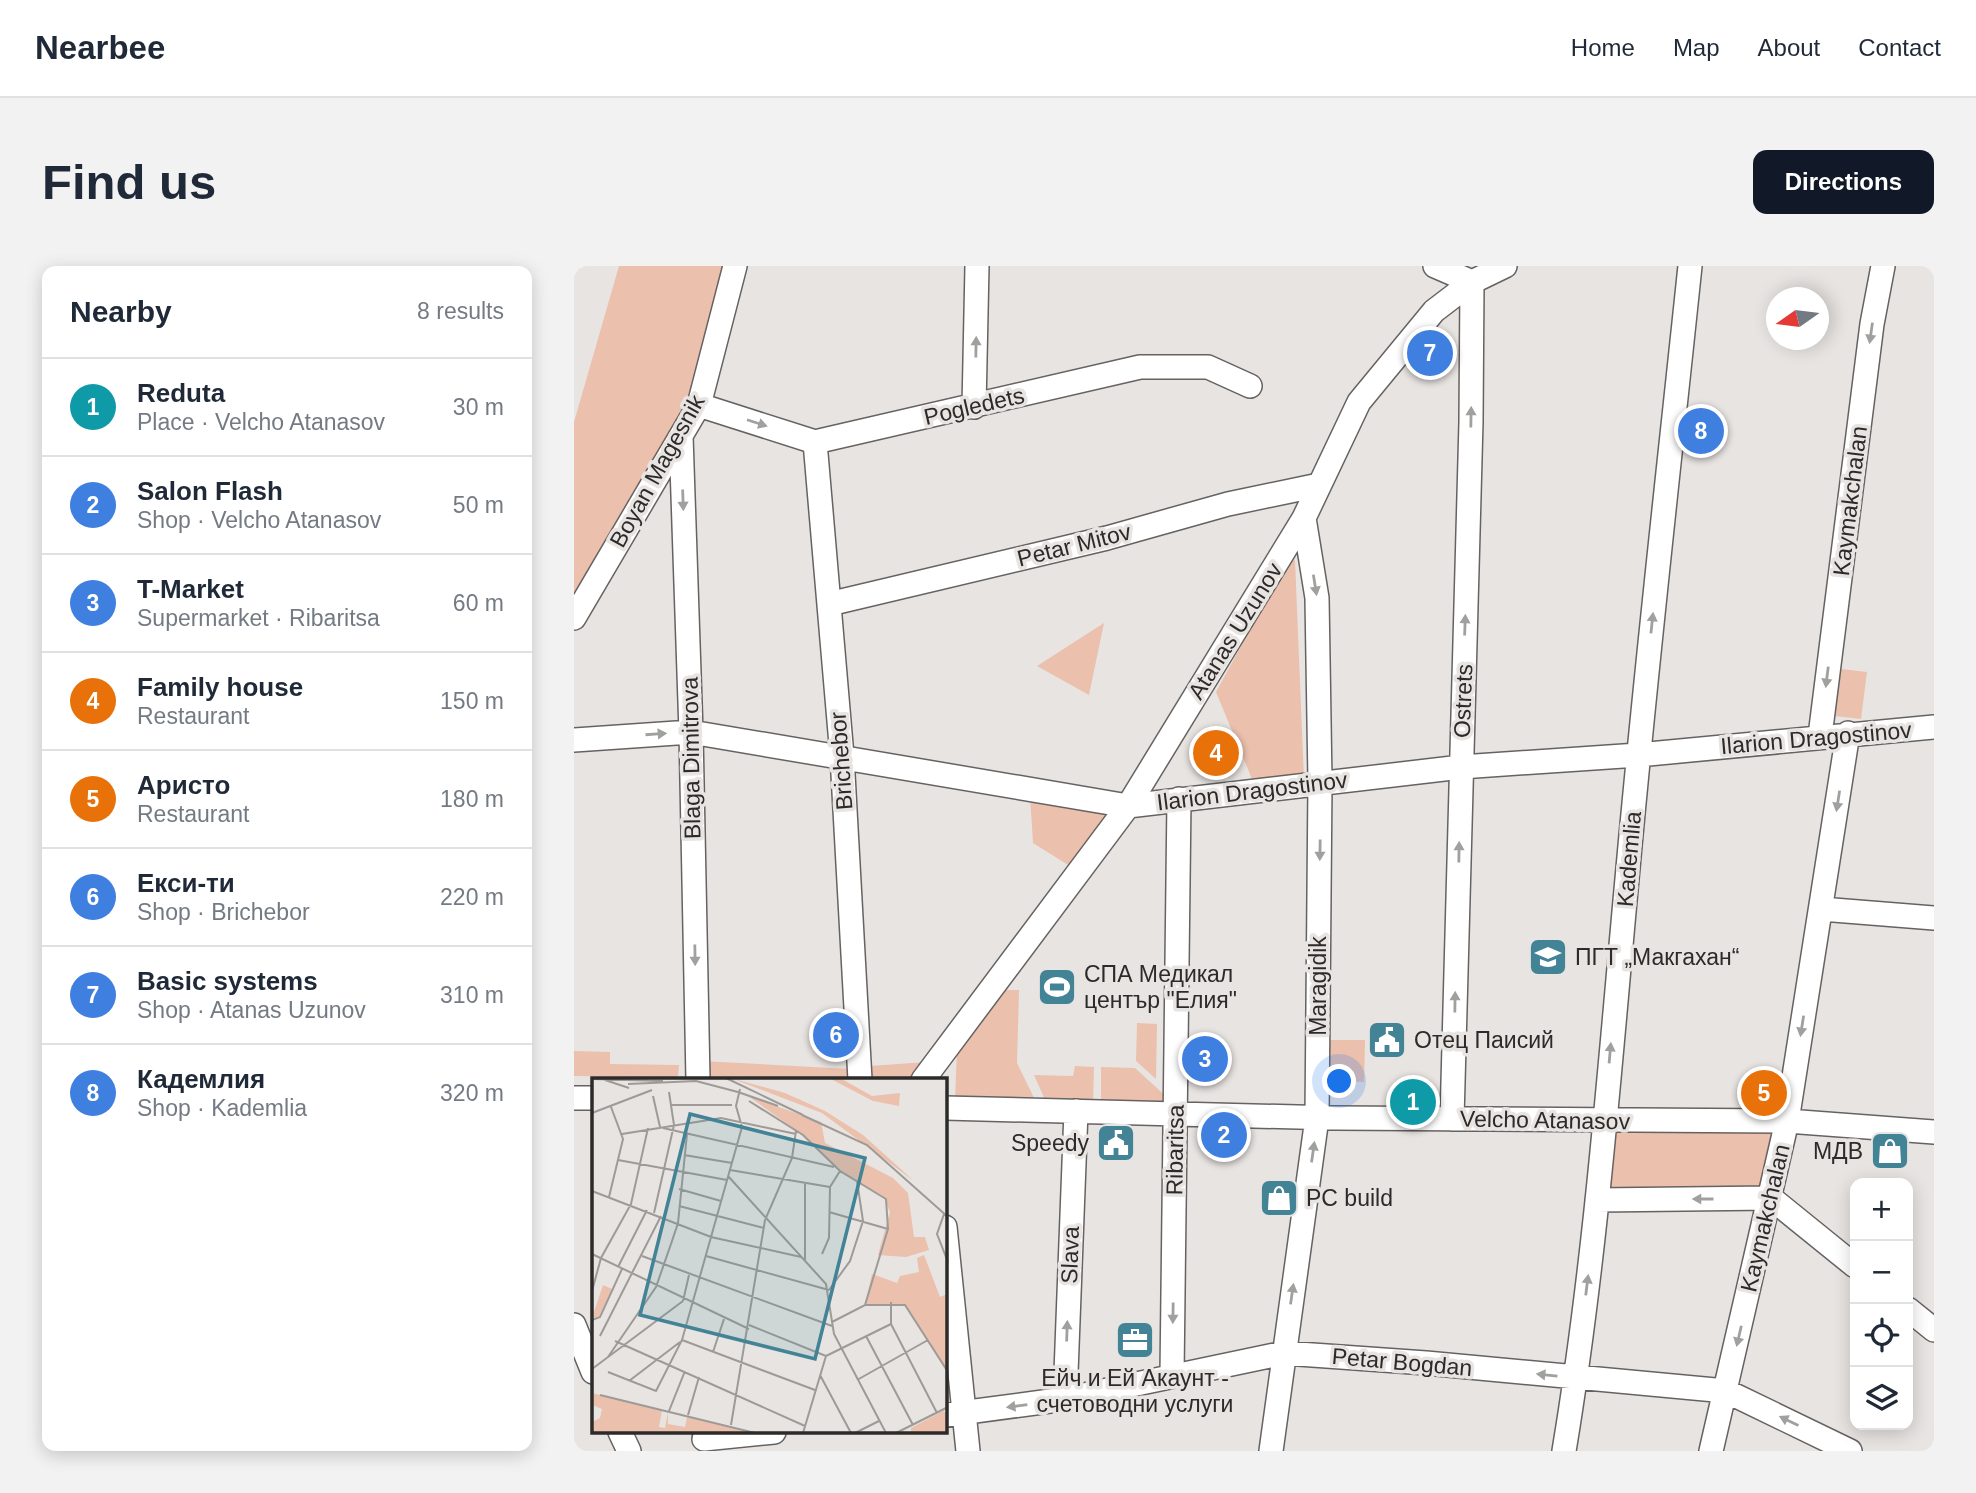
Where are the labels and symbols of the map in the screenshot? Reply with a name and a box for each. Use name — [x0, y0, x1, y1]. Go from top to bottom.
north arrow — [1766, 287, 1829, 350]
one-way arrow — [1866, 322, 1877, 344]
pin: 7 — [1407, 327, 1453, 379]
one-way arrow — [970, 335, 981, 357]
street label: Pogledets — [921, 382, 1027, 430]
street label: Boyan Magesnik — [604, 390, 710, 552]
pin: 8 — [1678, 405, 1724, 457]
one-way arrow — [1466, 406, 1477, 428]
one-way arrow — [747, 419, 768, 429]
street label: Kaymakchalan — [1828, 425, 1872, 577]
one-way arrow — [678, 490, 689, 512]
street label: Petar Mitov — [1014, 518, 1134, 572]
street label: Atanas Uzunov — [1183, 558, 1288, 704]
one-way arrow — [1310, 575, 1321, 597]
one-way arrow — [1647, 612, 1658, 634]
one-way arrow — [1459, 614, 1471, 636]
street label: Ostrets — [1449, 664, 1477, 738]
one-way arrow — [1822, 666, 1833, 688]
street label: Blaga Dimitrova — [677, 676, 705, 839]
street label: Brichebor — [825, 711, 857, 811]
street label: Ilarion Dragostinov — [1719, 717, 1913, 759]
pin: 4 — [1193, 727, 1239, 779]
one-way arrow — [646, 728, 668, 739]
street label: Ilarion Dragostinov — [1155, 766, 1349, 816]
one-way arrow — [1832, 790, 1843, 812]
street label: Kademlia — [1612, 810, 1646, 908]
one-way arrow — [1314, 839, 1326, 861]
one-way arrow — [1453, 840, 1464, 862]
street label: Maragidik — [1305, 936, 1331, 1036]
school or university icon: ПГТ „Макгахан“ — [1527, 936, 1569, 978]
one-way arrow — [689, 944, 701, 966]
place label: ПГТ „Макгахан“ — [1575, 944, 1739, 970]
place label: СПА Медикaл център "Елия" — [1084, 961, 1237, 1013]
sports icon: СПА Медикaл център "Елия" — [1036, 966, 1078, 1008]
one-way arrow — [1449, 991, 1461, 1013]
pin: 6 — [813, 1009, 859, 1061]
one-way arrow — [1796, 1015, 1807, 1037]
public building icon: Отец Паисий — [1366, 1019, 1408, 1061]
place label: Отец Паисий — [1414, 1027, 1554, 1053]
pin: 3 — [1182, 1033, 1228, 1085]
one-way arrow — [1605, 1042, 1616, 1064]
your location — [1322, 1064, 1356, 1098]
pin: 5 — [1741, 1067, 1787, 1119]
pin: 1 — [1390, 1076, 1436, 1128]
inset map — [592, 1078, 947, 1434]
street label: Ribaritsa — [1161, 1104, 1189, 1196]
street label: Velcho Atanasov — [1460, 1106, 1631, 1134]
pin: 2 — [1201, 1109, 1247, 1161]
public building icon: Speedy — [1095, 1122, 1137, 1164]
place label: Speedy — [1011, 1130, 1089, 1156]
shop icon: МДВ — [1869, 1130, 1911, 1172]
place label: МДВ — [1813, 1138, 1863, 1164]
one-way arrow — [1307, 1141, 1318, 1163]
street label: Kaymakchalan — [1735, 1142, 1795, 1294]
shop icon: PC build — [1258, 1177, 1300, 1219]
place label: PC build — [1306, 1185, 1393, 1211]
one-way arrow — [1691, 1193, 1713, 1205]
street label: Slava — [1056, 1226, 1084, 1284]
one-way arrow — [1582, 1274, 1593, 1296]
one-way arrow — [1287, 1282, 1298, 1304]
one-way arrow — [1167, 1302, 1179, 1324]
office icon: Ейч и Ей Акаунт - счетоводни услуги — [1114, 1319, 1156, 1361]
one-way arrow — [1062, 1320, 1073, 1342]
one-way arrow — [1733, 1325, 1744, 1347]
street label: Petar Bogdan — [1331, 1343, 1473, 1381]
place label: Ейч и Ей Акаунт - счетоводни услуги — [1037, 1365, 1233, 1417]
one-way arrow — [1536, 1369, 1558, 1380]
one-way arrow — [1006, 1400, 1028, 1411]
one-way arrow — [1779, 1416, 1799, 1427]

